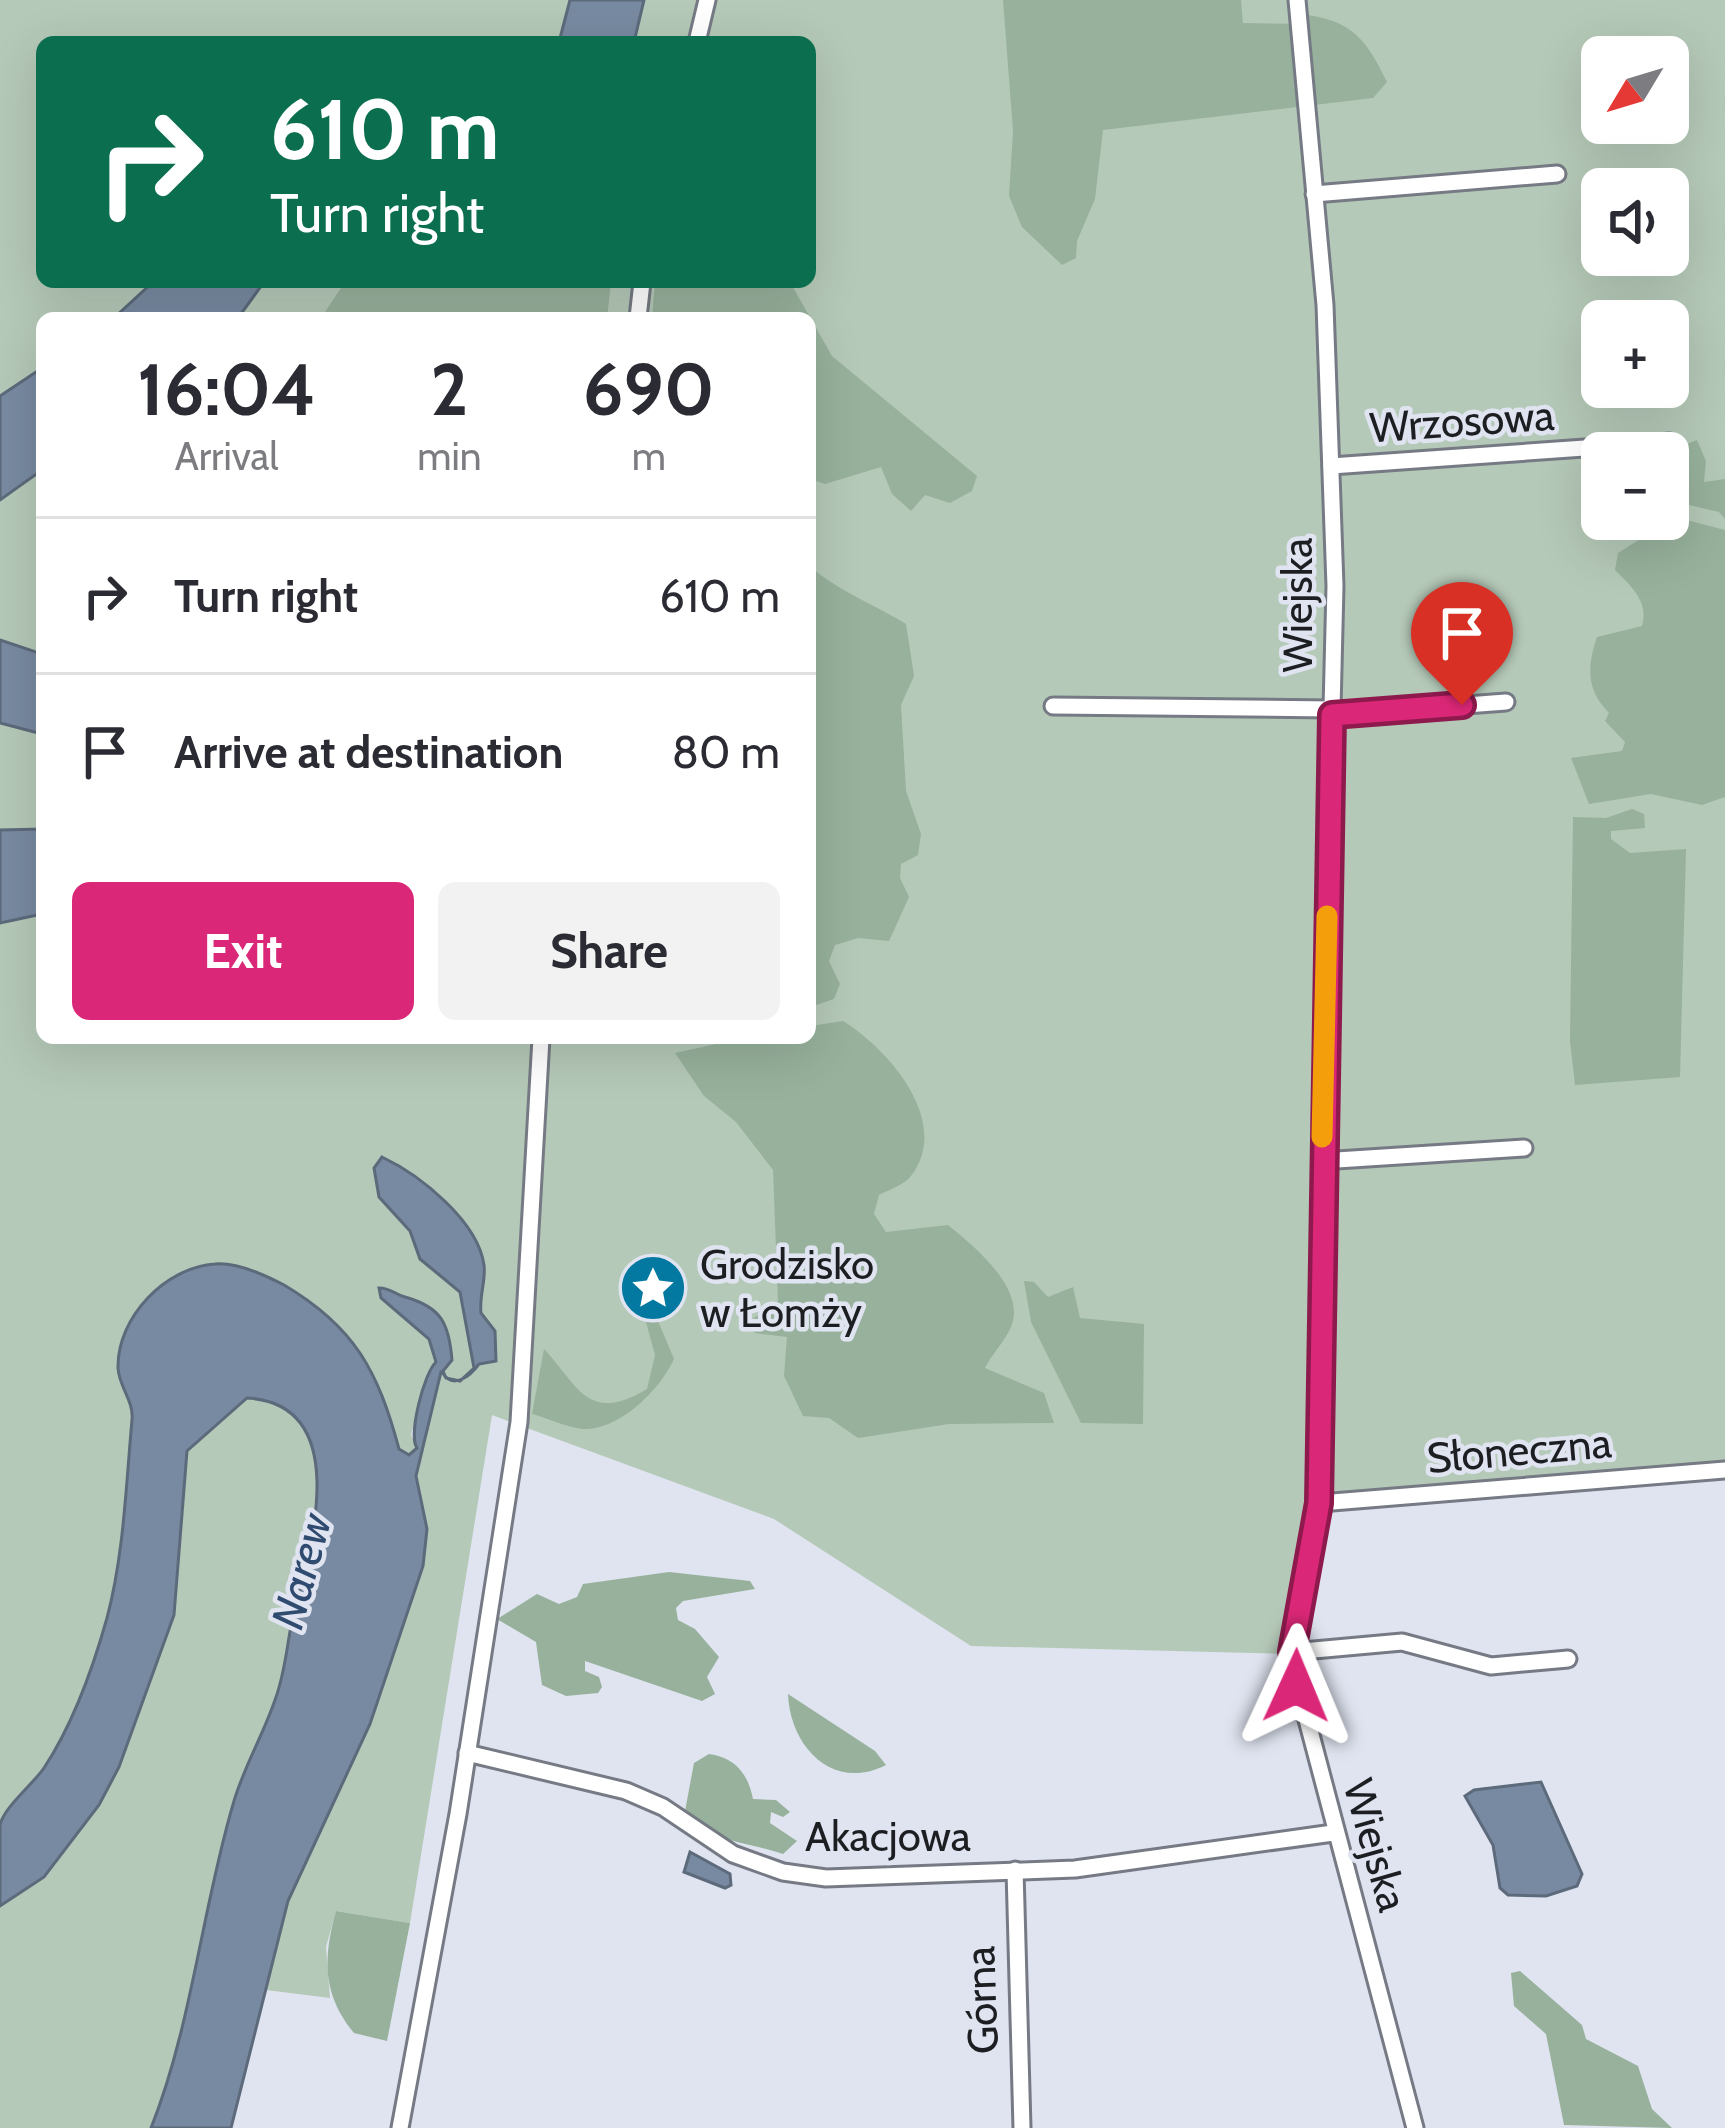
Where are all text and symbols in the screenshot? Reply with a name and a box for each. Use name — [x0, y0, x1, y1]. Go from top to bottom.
north arrow — [1581, 36, 1689, 144]
map controls — [1581, 36, 1689, 540]
text: 610 m — [270, 78, 499, 180]
icon: right — [72, 84, 228, 240]
button: sound — [1581, 168, 1689, 276]
text: Turn right — [270, 180, 484, 246]
button: + — [1581, 300, 1689, 408]
text: 16:04 — [137, 346, 316, 433]
text: 2 — [430, 346, 468, 433]
text: 690 — [583, 346, 715, 433]
street label: Wrzosowa — [1368, 389, 1556, 453]
text: Arrival — [175, 432, 279, 480]
text: min — [417, 432, 482, 480]
text: m — [632, 432, 666, 480]
button: − — [1581, 432, 1689, 540]
street label: Wiejska — [1271, 538, 1323, 673]
icon: right — [72, 563, 138, 629]
text: Turn right — [174, 569, 358, 623]
text: 610 m — [659, 569, 780, 623]
pin — [1411, 582, 1513, 705]
icon: arrive — [1429, 600, 1495, 666]
icon: arrive — [72, 719, 138, 785]
text: Arrive at destination — [174, 725, 563, 779]
text: 80 m — [672, 725, 780, 779]
button: Exit — [72, 882, 414, 1020]
button: Share — [438, 882, 780, 1020]
place label: Grodzisko w Łomży — [700, 1238, 874, 1338]
place icon: Grodzisko w Łomży — [618, 1253, 688, 1323]
street label: Słoneczna — [1425, 1416, 1613, 1484]
water label: Narew — [260, 1506, 343, 1635]
position arrow — [1233, 1623, 1359, 1749]
street label: Wiejska — [1332, 1773, 1420, 1917]
street label: Akacjowa — [805, 1810, 971, 1862]
street label: Górna — [953, 1945, 1009, 2055]

